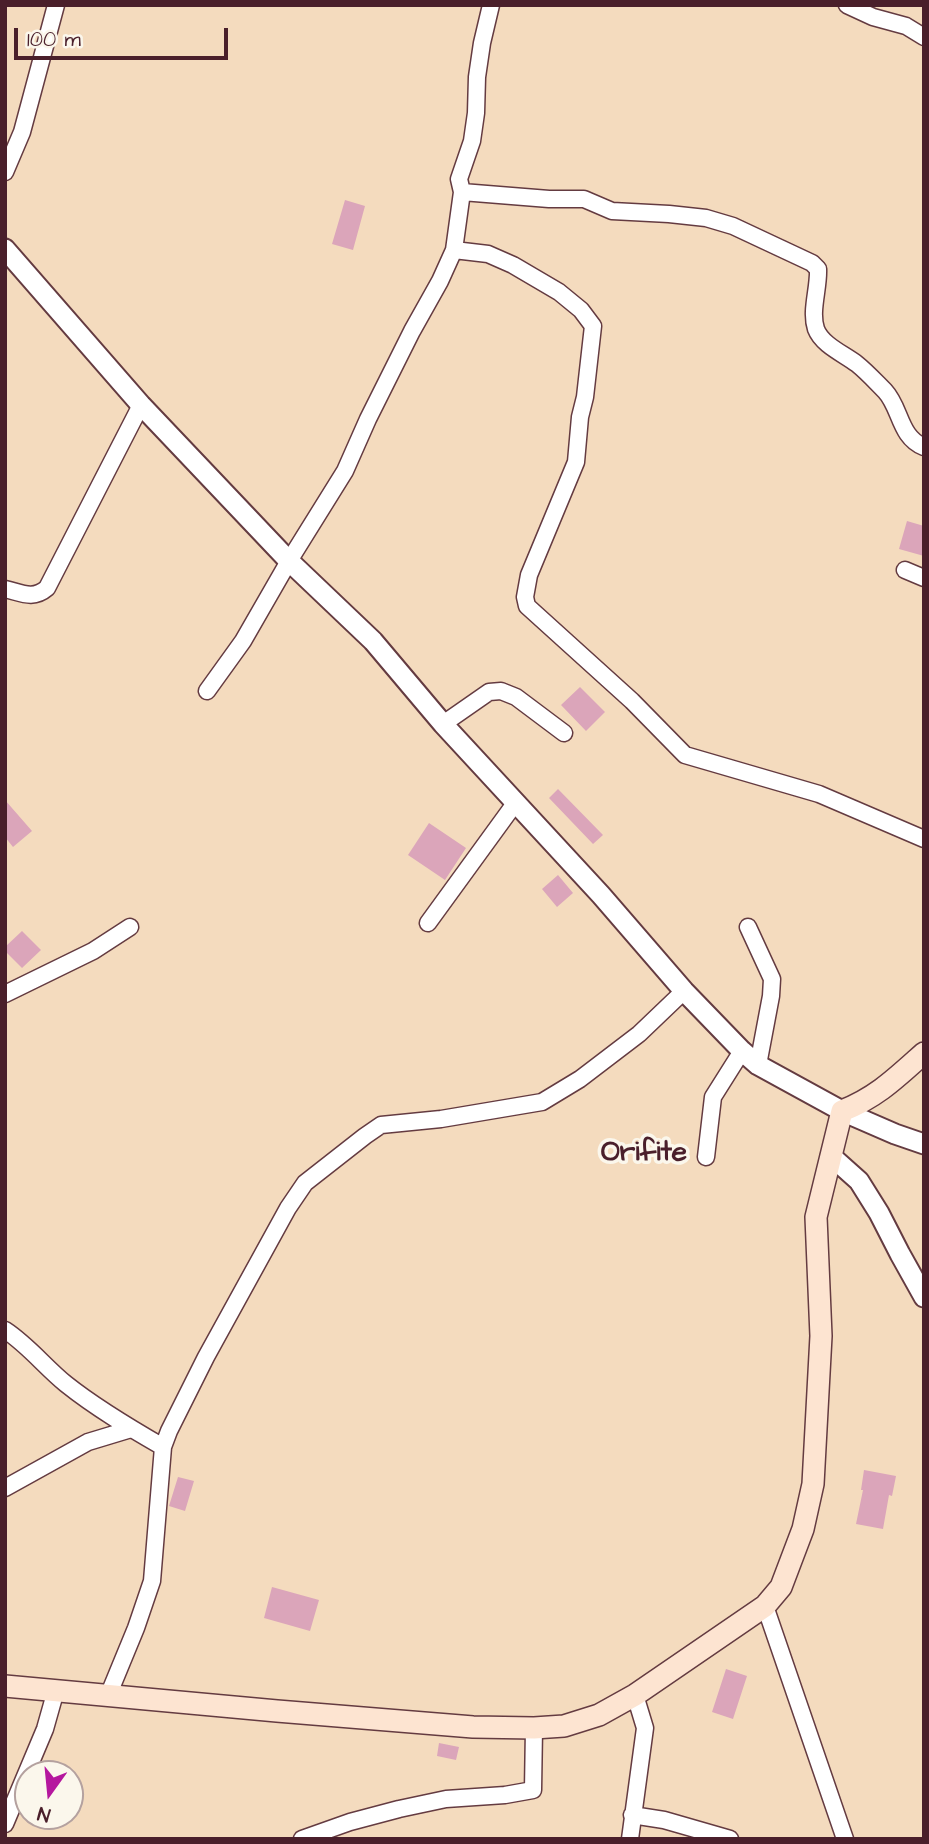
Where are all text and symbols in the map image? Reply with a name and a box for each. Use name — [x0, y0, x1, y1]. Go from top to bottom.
scale bar — [18, 14, 231, 58]
text: 100 m — [27, 25, 81, 54]
district label: Orifite — [601, 1137, 687, 1171]
north arrow — [14, 1760, 84, 1830]
text: N — [35, 1799, 53, 1828]

